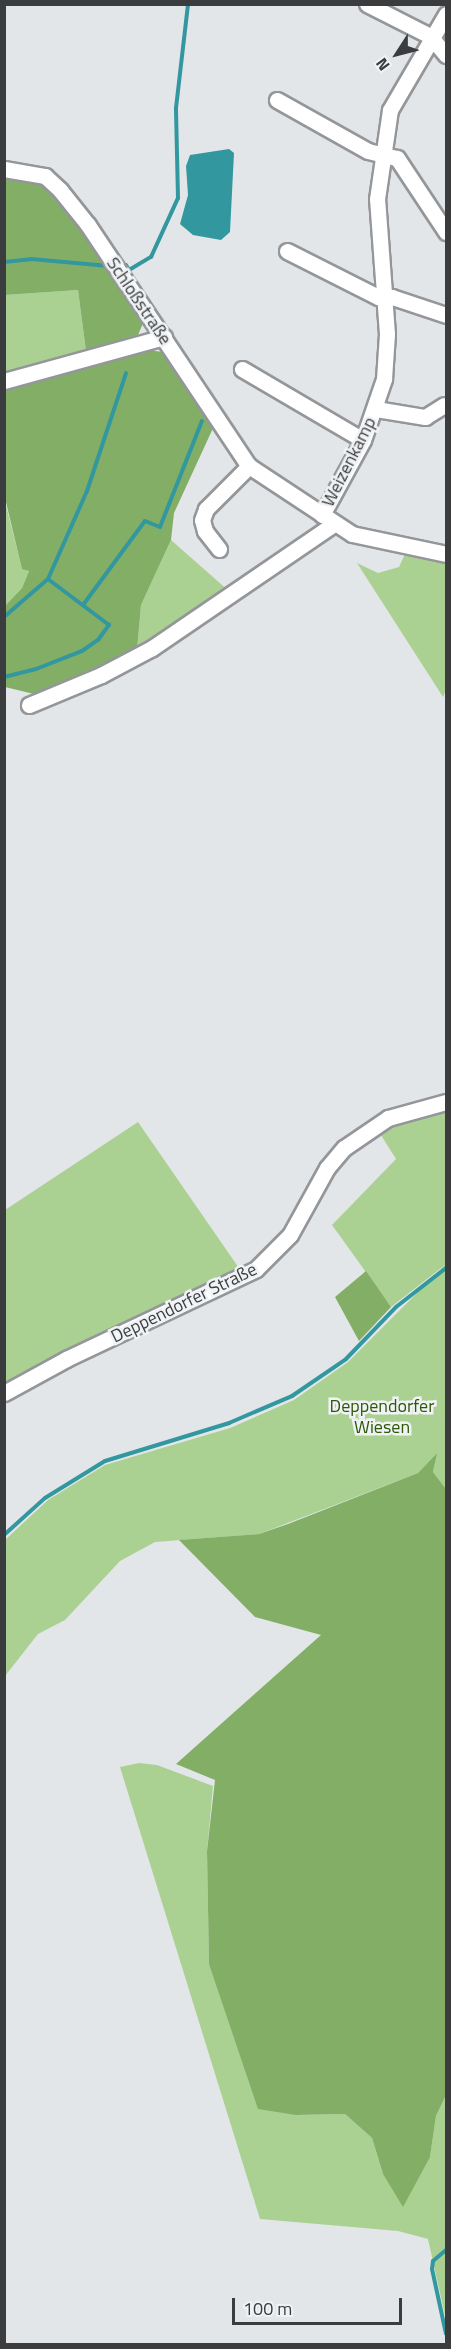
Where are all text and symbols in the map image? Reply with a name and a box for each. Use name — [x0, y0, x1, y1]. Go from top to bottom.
north arrow — [367, 24, 427, 84]
text: N — [369, 53, 395, 76]
street label: Schloßstraße — [102, 253, 176, 349]
street label: Weizenkamp — [317, 414, 381, 510]
street label: Deppendorfer Straße — [108, 1258, 260, 1348]
park label: Deppendorfer Wiesen — [330, 1396, 434, 1438]
scale bar — [235, 2286, 404, 2324]
text: 100 m — [243, 2295, 292, 2322]

